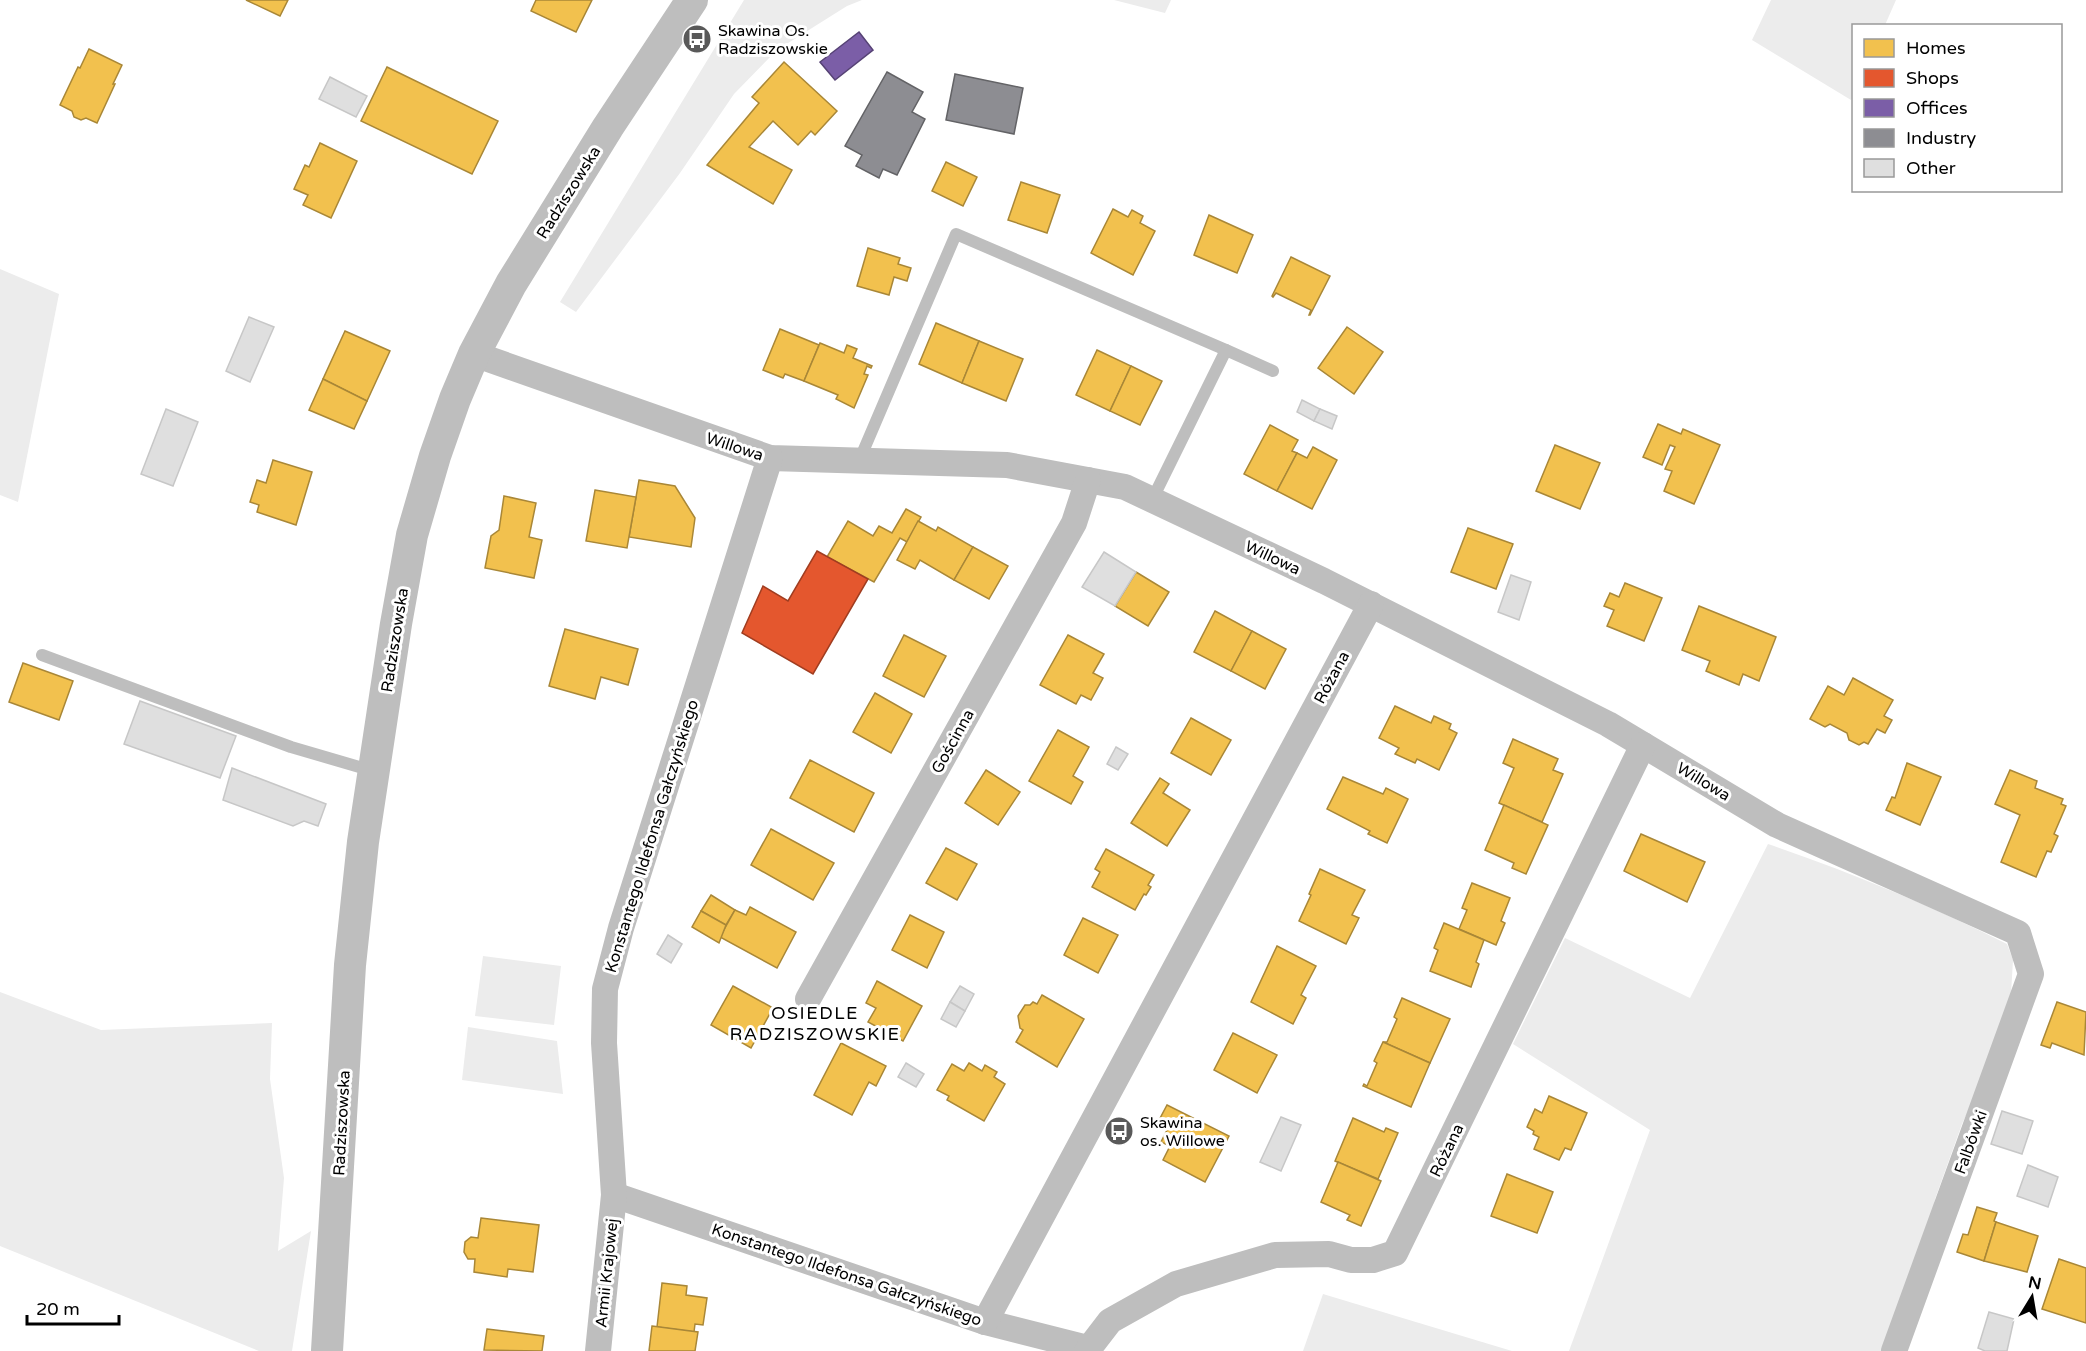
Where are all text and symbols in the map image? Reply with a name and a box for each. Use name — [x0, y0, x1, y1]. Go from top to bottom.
place label: Skawina Os. Radziszowskie — [718, 21, 828, 59]
bus stop icon: Skawina Os. Radziszowskie — [681, 23, 713, 55]
legend — [1852, 24, 2062, 192]
text: Homes — [1906, 37, 1966, 59]
text: Shops — [1906, 67, 1959, 89]
text: Offices — [1906, 97, 1968, 119]
text: Industry — [1906, 127, 1977, 149]
street label: Radziszowska — [532, 142, 605, 243]
text: Other — [1906, 157, 1956, 179]
street label: Willowa — [703, 428, 766, 466]
street label: Willowa — [1242, 536, 1304, 579]
street label: Radziszowska — [377, 586, 413, 694]
street label: Różana — [1310, 648, 1354, 707]
street label: Konstantego Ildefonsa Gałczyńskiego — [601, 697, 703, 975]
street label: Gościnna — [927, 706, 979, 777]
street label: Willowa — [1673, 758, 1734, 806]
district label: OSIEDLE RADZISZOWSKIE — [729, 1002, 901, 1045]
street label: Radziszowska — [329, 1070, 355, 1176]
street label: Falbówki — [1950, 1108, 1992, 1177]
place label: Skawina os. Willowe — [1140, 1113, 1225, 1151]
bus stop icon: Skawina os. Willowe — [1103, 1115, 1135, 1147]
street label: Różana — [1425, 1121, 1468, 1180]
street label: Armii Krajowej — [591, 1217, 623, 1329]
street label: Konstantego Ildefonsa Gałczyńskiego — [709, 1219, 984, 1331]
north arrow — [2002, 1267, 2062, 1327]
text: N — [2026, 1272, 2043, 1294]
scale bar — [27, 1288, 118, 1326]
text: 20 m — [36, 1298, 80, 1320]

